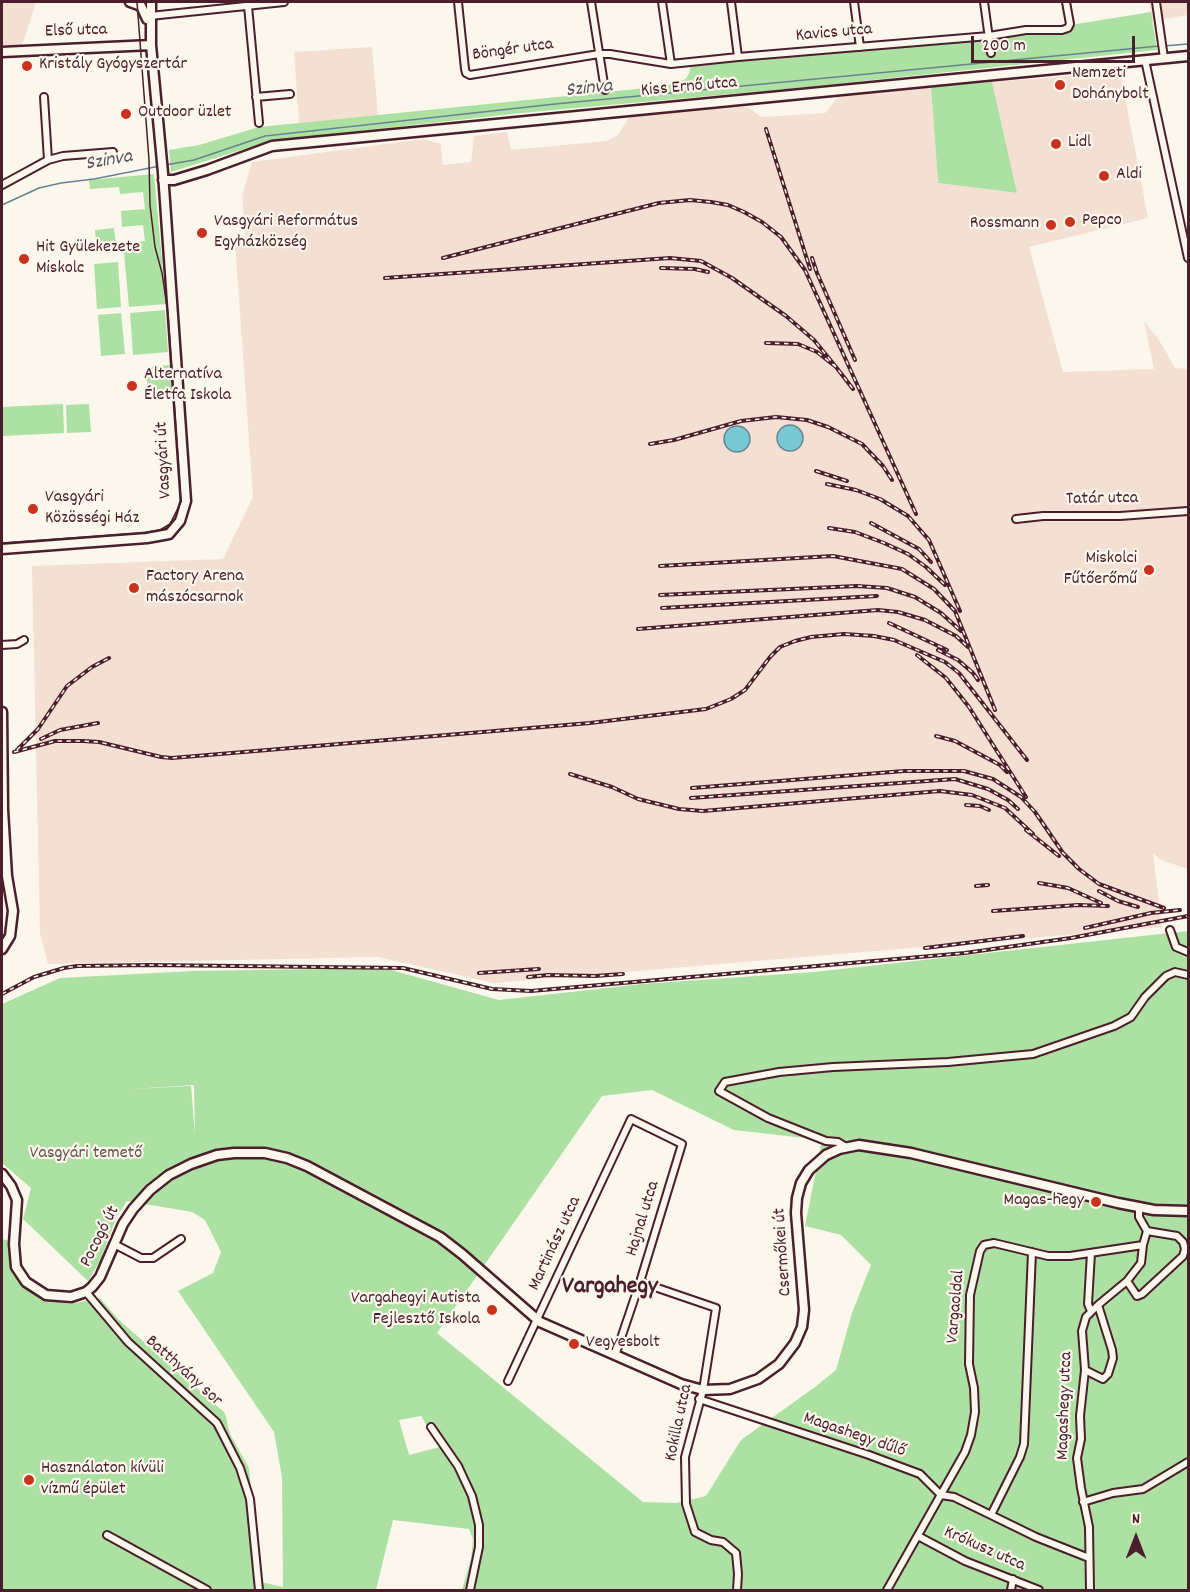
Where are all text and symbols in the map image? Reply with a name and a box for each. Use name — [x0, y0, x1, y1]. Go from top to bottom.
street label: Első utca — [45, 20, 107, 44]
street label: Kavics utca — [795, 20, 873, 48]
scale bar — [974, 24, 1138, 62]
text: 200 m — [982, 34, 1026, 59]
street label: Böngér utca — [471, 35, 555, 67]
place label: Kristály Gyógyszertár — [39, 55, 187, 77]
marker: Kristály Gyógyszertár — [20, 59, 34, 73]
place label: Nemzeti Dohánybolt — [1072, 64, 1149, 106]
street label: Kiss Ernő utca — [640, 73, 738, 103]
water label: Szinva — [564, 76, 614, 104]
marker: Nemzeti Dohánybolt — [1053, 78, 1067, 92]
place label: Outdoor üzlet — [138, 103, 231, 125]
marker: Outdoor üzlet — [119, 107, 133, 121]
place label: Lidl — [1068, 133, 1091, 155]
marker: Lidl — [1049, 137, 1063, 151]
water label: Szinva — [84, 146, 134, 178]
place label: Aldi — [1116, 165, 1142, 187]
marker: Aldi — [1097, 169, 1111, 183]
place label: Pepco — [1082, 211, 1122, 233]
place label: Vasgyári Református Egyházközség — [214, 212, 358, 254]
place label: Rossmann — [970, 214, 1039, 236]
marker: Pepco — [1063, 215, 1077, 229]
marker: Rossmann — [1044, 218, 1058, 232]
marker: Vasgyári Református Egyházközség — [195, 226, 209, 240]
place label: Hit Gyülekezete Miskolc — [36, 238, 140, 280]
marker: Hit Gyülekezete Miskolc — [17, 252, 31, 266]
place label: Alternatíva Életfa Iskola — [144, 365, 231, 407]
marker: Alternatíva Életfa Iskola — [125, 379, 139, 393]
street label: Vasgyári út — [152, 421, 178, 499]
place label: Vasgyári Közösségi Ház — [45, 488, 139, 530]
street label: Tatár utca — [1066, 489, 1138, 511]
marker: Vasgyári Közösségi Ház — [26, 502, 40, 516]
place label: Miskolci Fűtőerőmű — [1064, 549, 1137, 592]
marker: Miskolci Fűtőerőmű — [1142, 563, 1156, 577]
place label: Factory Arena mászócsarnok — [146, 567, 244, 610]
marker: Factory Arena mászócsarnok — [127, 581, 141, 595]
park label: Vasgyári temető — [30, 1144, 142, 1166]
street label: Hajnal utca — [622, 1179, 666, 1259]
place label: Magas-hegy — [1004, 1191, 1084, 1213]
street label: Martinász utca — [525, 1193, 587, 1295]
marker: Magas-hegy — [1089, 1195, 1103, 1209]
street label: Pocogó út — [76, 1203, 126, 1271]
street label: Csermőkei út — [770, 1207, 798, 1297]
street label: Vargaoldal — [943, 1269, 971, 1345]
district label: Vargahegy — [562, 1275, 658, 1303]
place label: Vargahegyi Autista Fejlesztő Iskola — [351, 1289, 480, 1332]
marker: Vargahegyi Autista Fejlesztő Iskola — [485, 1303, 499, 1317]
street label: Batthyány sor — [140, 1332, 226, 1412]
place label: Vegyesbolt — [586, 1333, 660, 1355]
marker: Vegyesbolt — [567, 1337, 581, 1351]
street label: Magashegy utca — [1053, 1351, 1079, 1461]
street label: Kokilla utca — [661, 1383, 699, 1463]
street label: Magashegy dűlő — [800, 1408, 908, 1464]
place label: Használaton kívüli vízmű épület — [41, 1459, 164, 1502]
marker: Használaton kívüli vízmű épület — [22, 1473, 36, 1487]
north arrow — [1106, 1508, 1166, 1568]
text: N — [1132, 1508, 1140, 1531]
street label: Krókusz utca — [940, 1522, 1028, 1578]

